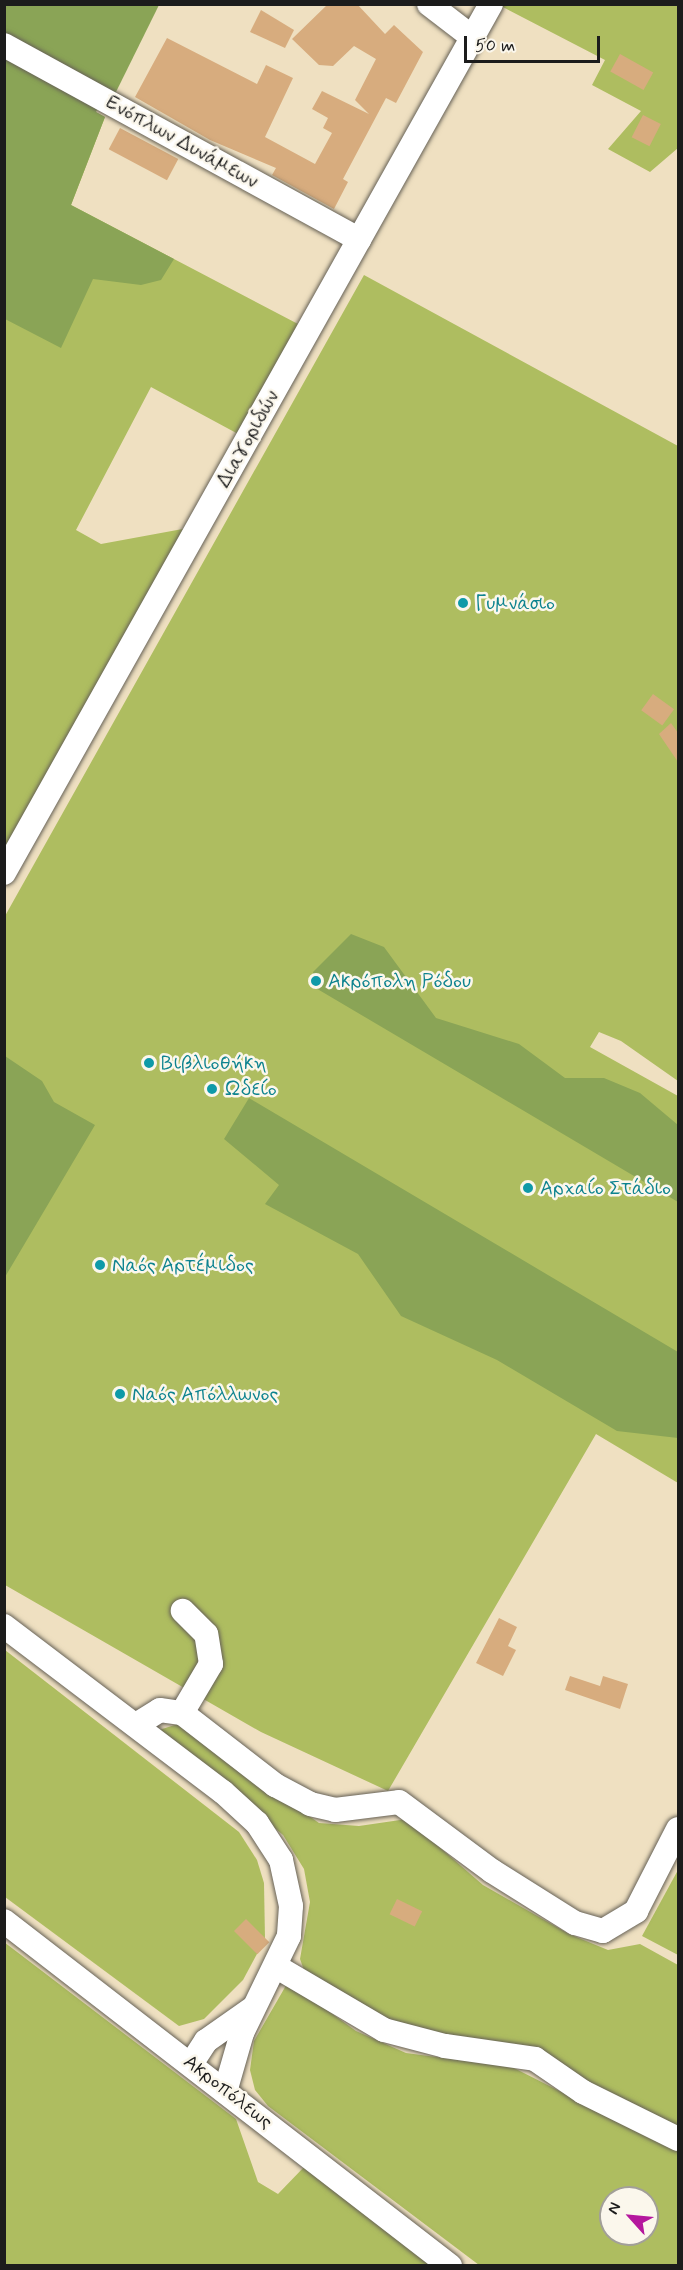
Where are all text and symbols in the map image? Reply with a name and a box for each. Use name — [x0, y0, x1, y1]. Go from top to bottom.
scale bar — [467, 24, 604, 62]
text: 50 m — [475, 34, 515, 58]
street label: Ενόπλων Δυνάμεων — [102, 90, 262, 194]
street label: Διαγοριδών — [212, 386, 284, 492]
place label: Γυμνάσιο — [475, 591, 555, 615]
marker: Γυμνάσιο — [456, 596, 470, 610]
place label: Ακρόπολη Ρόδου — [328, 969, 471, 993]
marker: Ακρόπολη Ρόδου — [309, 974, 323, 988]
place label: Βιβλιοθήκη — [161, 1051, 266, 1075]
marker: Βιβλιοθήκη — [142, 1056, 156, 1070]
place label: Ωδείο — [224, 1077, 277, 1101]
marker: Ωδείο — [205, 1082, 219, 1096]
place label: Αρχαίο Στάδιο — [540, 1176, 671, 1200]
marker: Αρχαίο Στάδιο — [521, 1181, 535, 1195]
place label: Ναός Αρτέμιδος — [112, 1253, 254, 1277]
marker: Ναός Αρτέμιδος — [93, 1258, 107, 1272]
place label: Ναός Απόλλωνος — [132, 1382, 278, 1406]
marker: Ναός Απόλλωνος — [113, 1387, 127, 1401]
street label: Ακροπόλεως — [178, 2050, 278, 2134]
north arrow — [599, 2186, 659, 2246]
text: N — [603, 2199, 626, 2218]

